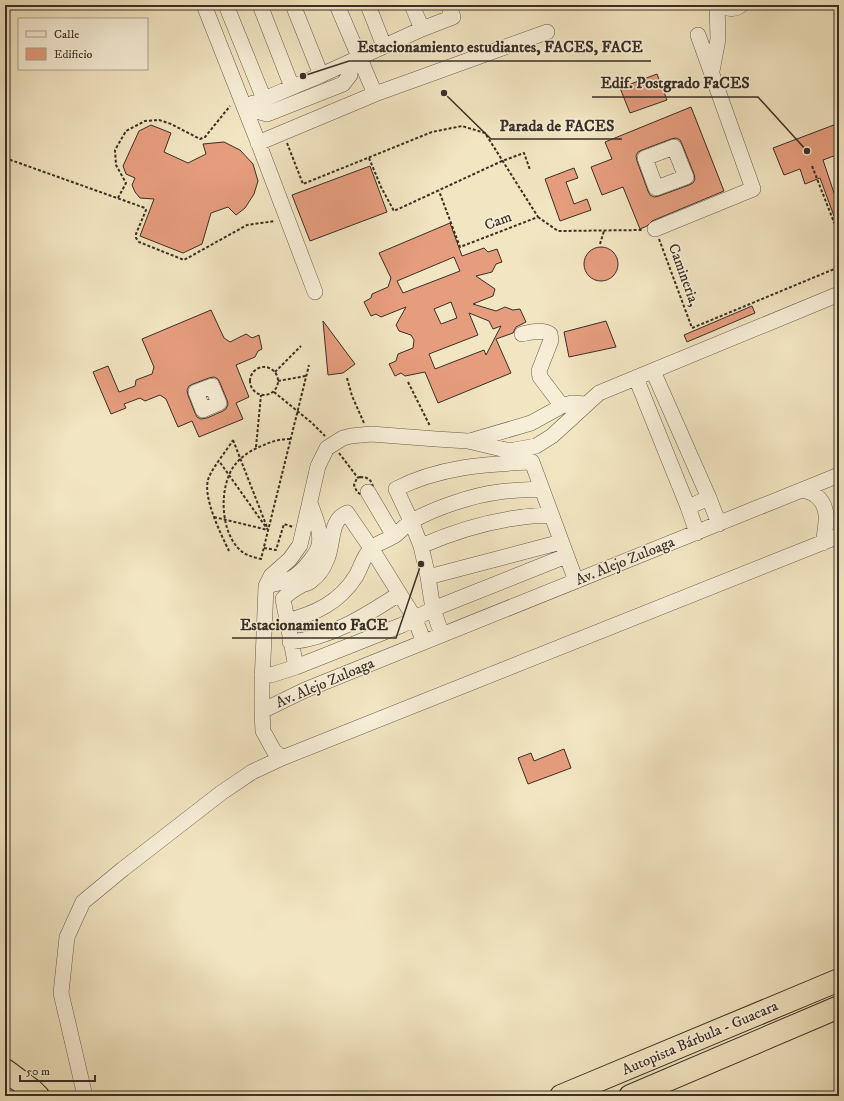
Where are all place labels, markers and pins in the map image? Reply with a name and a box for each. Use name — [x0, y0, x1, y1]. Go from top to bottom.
callout: Estacionamiento estudiantes, FACES, FACE — [349, 33, 651, 61]
callout: Edif. Postgrado FaCES — [592, 69, 758, 97]
callout: Parada de FACES — [491, 111, 622, 139]
callout: Estacionamiento FaCE — [232, 610, 396, 638]

